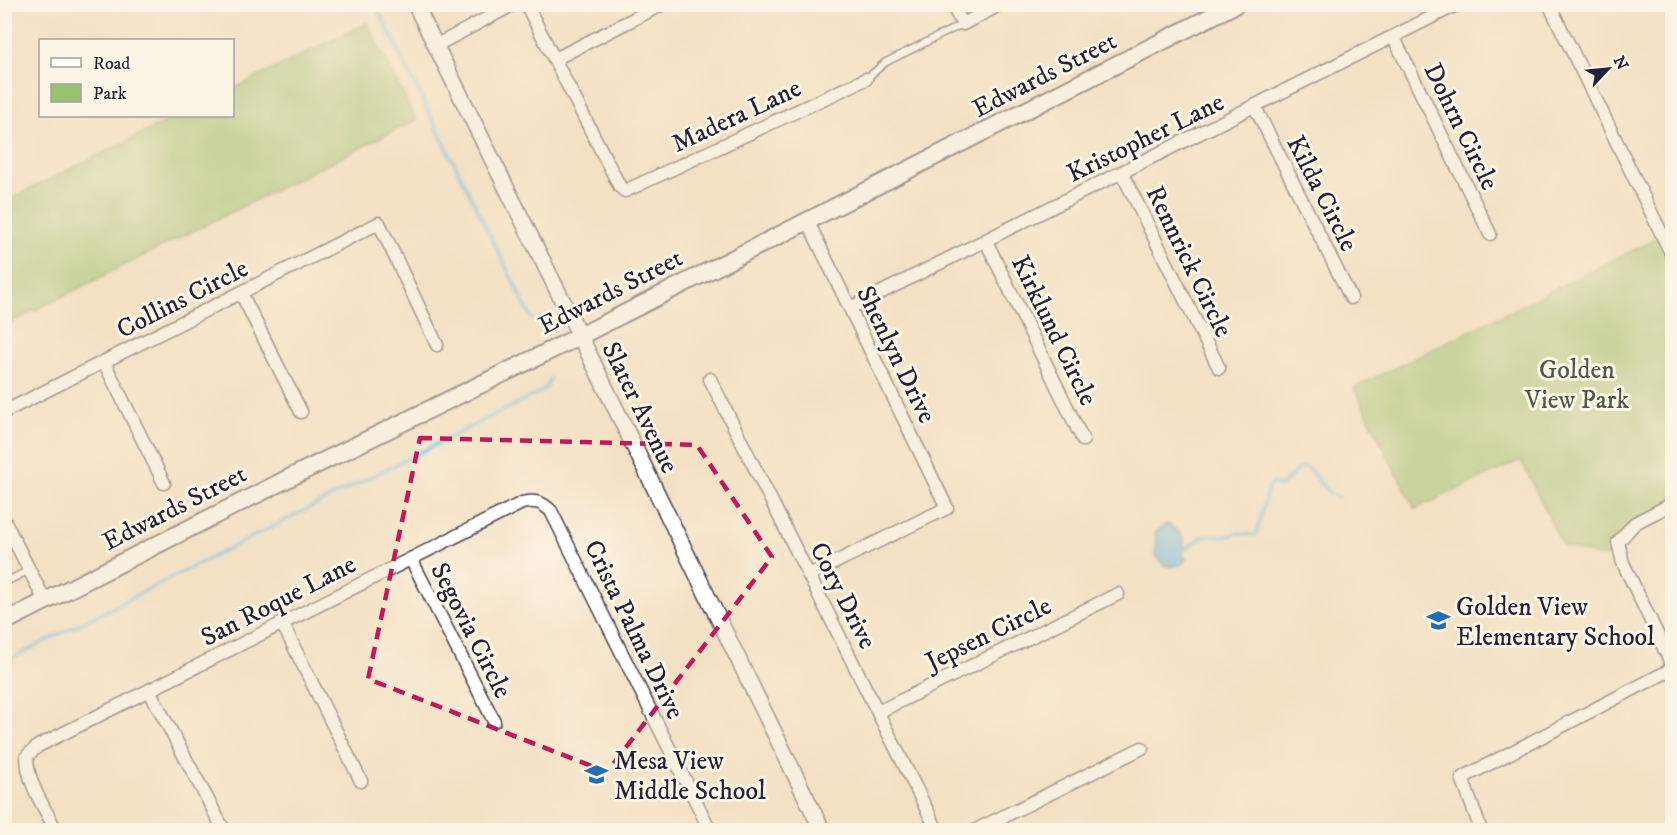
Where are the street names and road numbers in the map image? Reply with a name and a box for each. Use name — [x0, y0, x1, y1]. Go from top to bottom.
street label: Edwards Street — [967, 25, 1122, 126]
street label: Dohrn Circle — [1416, 58, 1506, 196]
street label: Madera Lane — [667, 72, 807, 161]
street label: Kristopher Lane — [1062, 86, 1230, 191]
street label: Kilda Circle — [1278, 130, 1365, 257]
street label: Rennrick Circle — [1138, 181, 1239, 343]
street label: Edwards Street — [533, 242, 688, 343]
street label: Kirklund Circle — [1003, 250, 1104, 411]
street label: Collins Circle — [111, 252, 254, 347]
street label: Shenlyn Drive — [848, 281, 943, 429]
street label: Slater Avenue — [594, 337, 686, 479]
street label: Edwards Street — [97, 458, 252, 559]
street label: Crista Palma Drive — [576, 535, 691, 725]
street label: Cory Drive — [802, 537, 884, 655]
street label: San Roque Lane — [196, 548, 362, 655]
street label: Segovia Circle — [422, 557, 519, 704]
street label: Jepsen Circle — [919, 590, 1057, 680]

